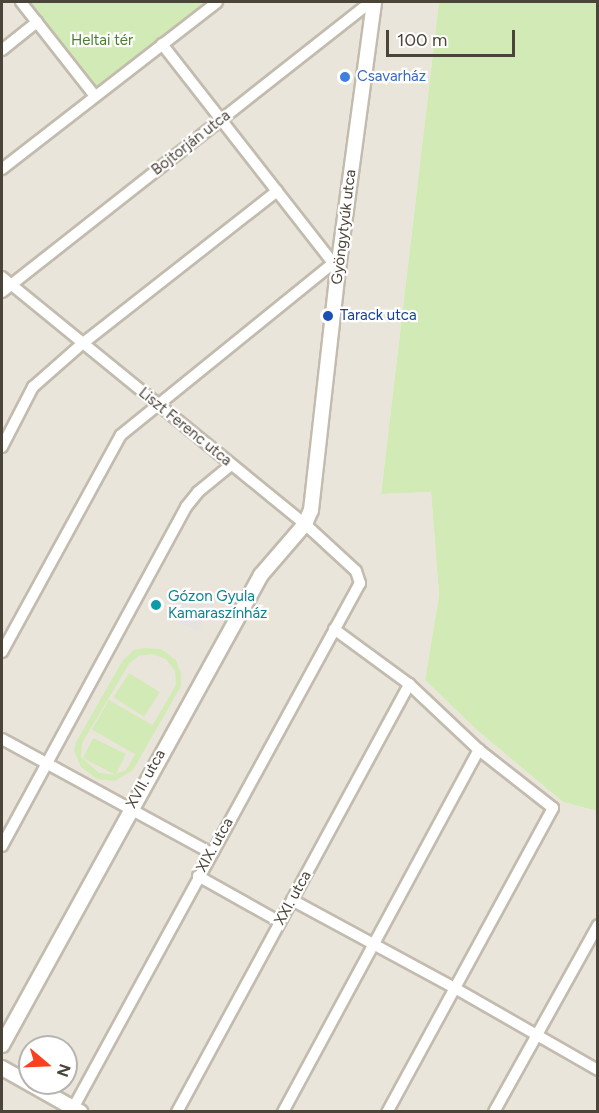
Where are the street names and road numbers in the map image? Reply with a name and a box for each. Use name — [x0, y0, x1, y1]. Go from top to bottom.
street label: Bojtorján utca — [148, 107, 234, 179]
street label: Gyöngytyúk utca — [328, 169, 360, 285]
street label: Liszt Ferenc utca — [135, 384, 235, 470]
street label: XVII. utca — [123, 747, 169, 811]
street label: XIX. utca — [193, 815, 237, 875]
street label: XXI. utca — [271, 868, 315, 928]

